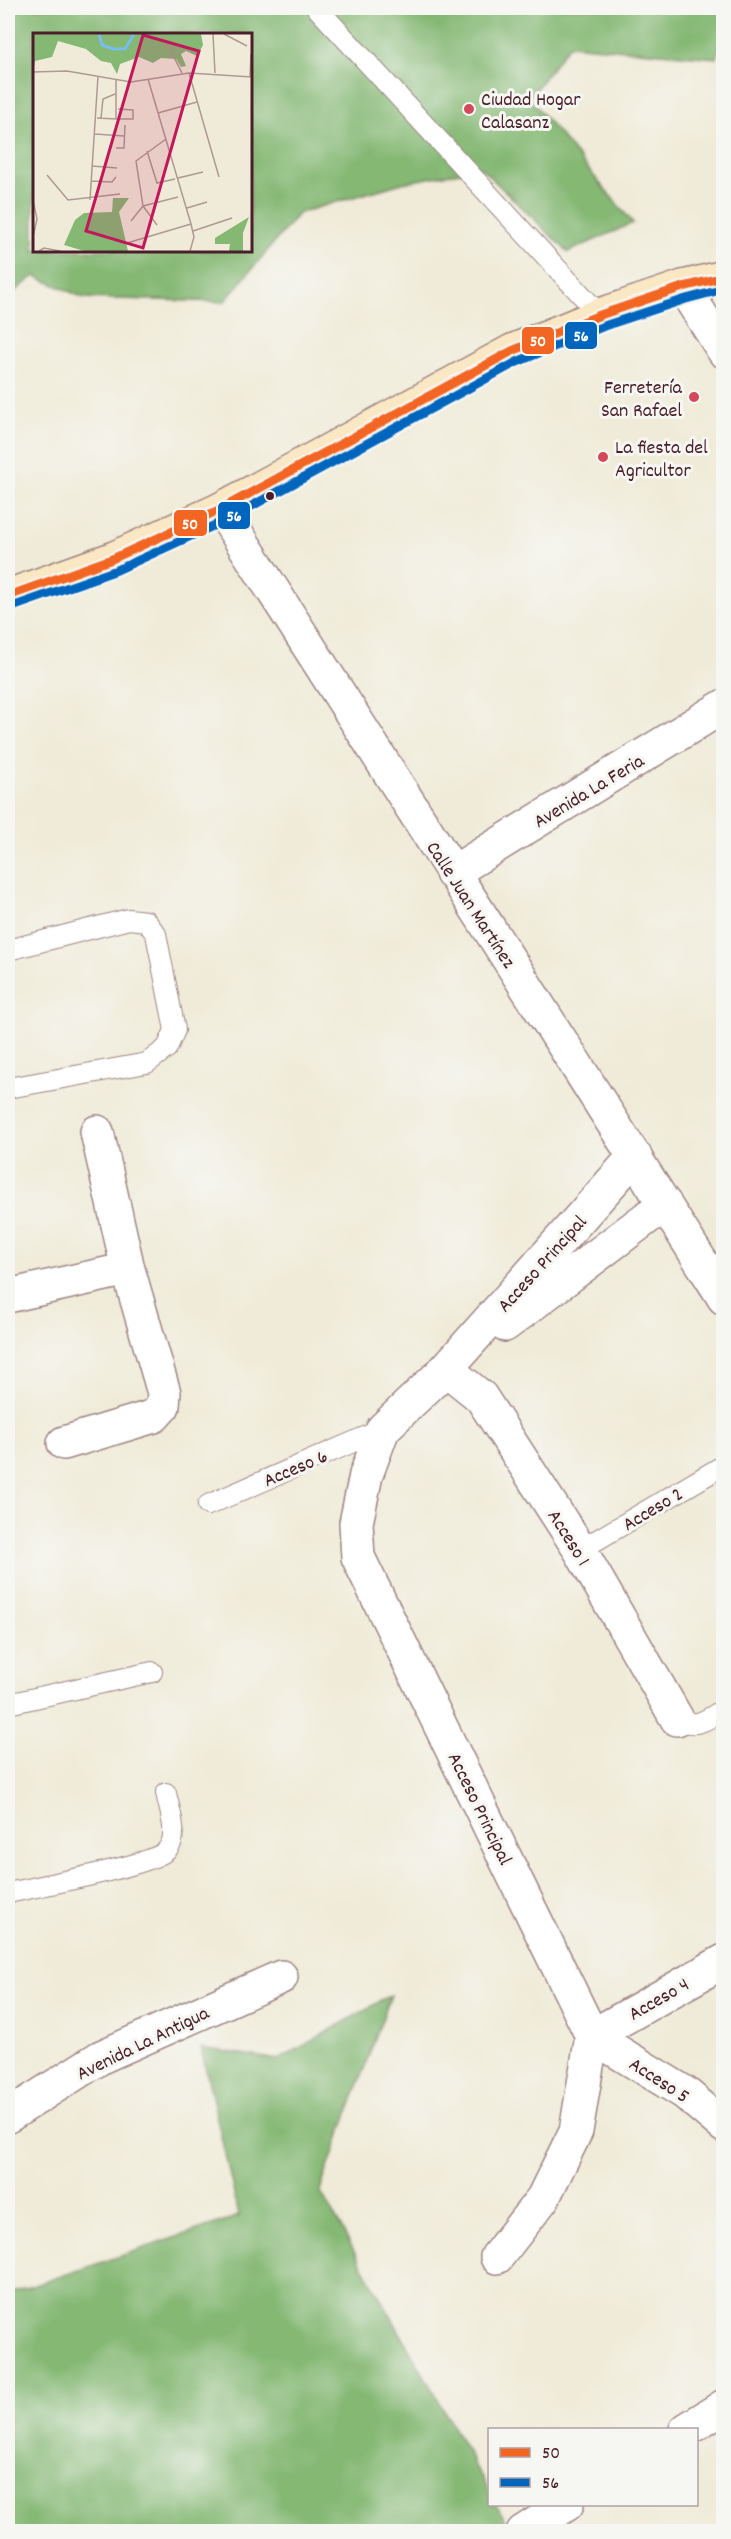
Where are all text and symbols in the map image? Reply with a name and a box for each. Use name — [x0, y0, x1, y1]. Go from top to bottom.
inset map — [33, 33, 252, 252]
place label: Ciudad Hogar Calasanz — [481, 87, 581, 138]
marker: Ciudad Hogar Calasanz — [462, 102, 476, 116]
line badge: 56 — [564, 321, 598, 350]
line badge: 50 — [521, 326, 555, 355]
text: 56 — [573, 326, 589, 349]
text: 50 — [530, 331, 546, 354]
place label: Ferretería San Rafael — [601, 375, 683, 426]
marker: Ferretería San Rafael — [687, 390, 701, 404]
place label: La fiesta del Agricultor — [615, 435, 708, 486]
marker: La fiesta del Agricultor — [596, 450, 610, 464]
unlabelled marker — [264, 490, 276, 502]
line badge: 56 — [217, 501, 251, 530]
text: 56 — [226, 506, 242, 529]
line badge: 50 — [173, 509, 208, 537]
text: 50 — [182, 514, 198, 537]
street label: Avenida La Feria — [529, 748, 651, 837]
street label: Calle Juan Martínez — [418, 837, 521, 975]
street label: Acceso Principal — [492, 1210, 595, 1320]
street label: Acceso 6 — [260, 1444, 333, 1496]
street label: Acceso 2 — [618, 1481, 689, 1540]
street label: Acceso 1 — [539, 1505, 596, 1572]
street label: Acceso Principal — [439, 1748, 518, 1871]
street label: Acceso 4 — [624, 1972, 695, 2029]
street label: Avenida La Antigua — [72, 2000, 215, 2089]
street label: Acceso 5 — [623, 2052, 694, 2111]
legend — [488, 2428, 698, 2506]
text: 50 — [542, 2442, 560, 2467]
text: 56 — [542, 2472, 559, 2497]

